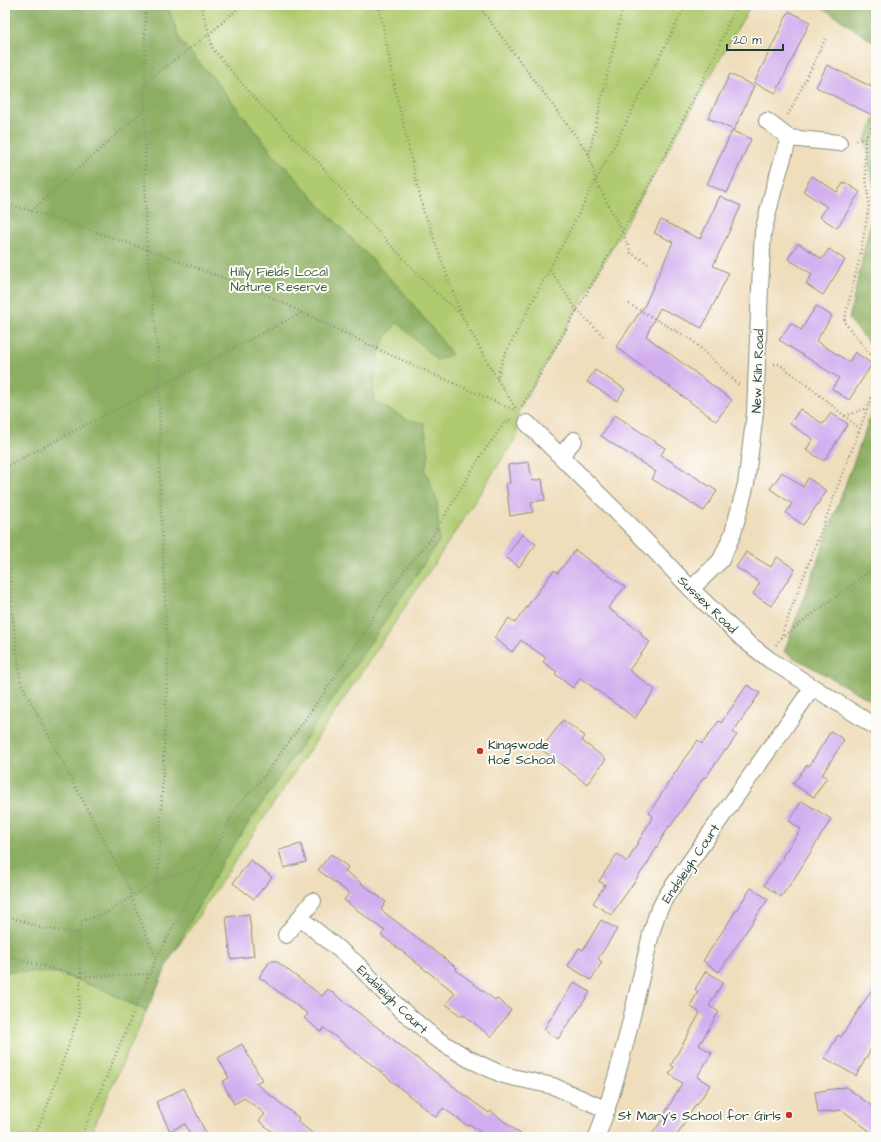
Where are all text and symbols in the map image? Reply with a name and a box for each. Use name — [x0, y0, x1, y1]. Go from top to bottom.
scale bar — [727, 26, 783, 52]
text: 20 m — [733, 32, 762, 49]
park label: Hilly Fields Local Nature Reserve — [230, 263, 328, 296]
street label: New Kiln Road — [748, 328, 768, 414]
street label: Sussex Road — [674, 572, 741, 638]
place label: Kingswode Hoe School — [488, 736, 555, 769]
marker: Kingswode Hoe School — [475, 746, 485, 756]
street label: Endsleigh Court — [658, 820, 725, 907]
street label: Endsleigh Court — [352, 961, 432, 1039]
place label: St Mary's School for Girls — [618, 1107, 781, 1126]
marker: St Mary's School for Girls — [784, 1110, 794, 1120]

